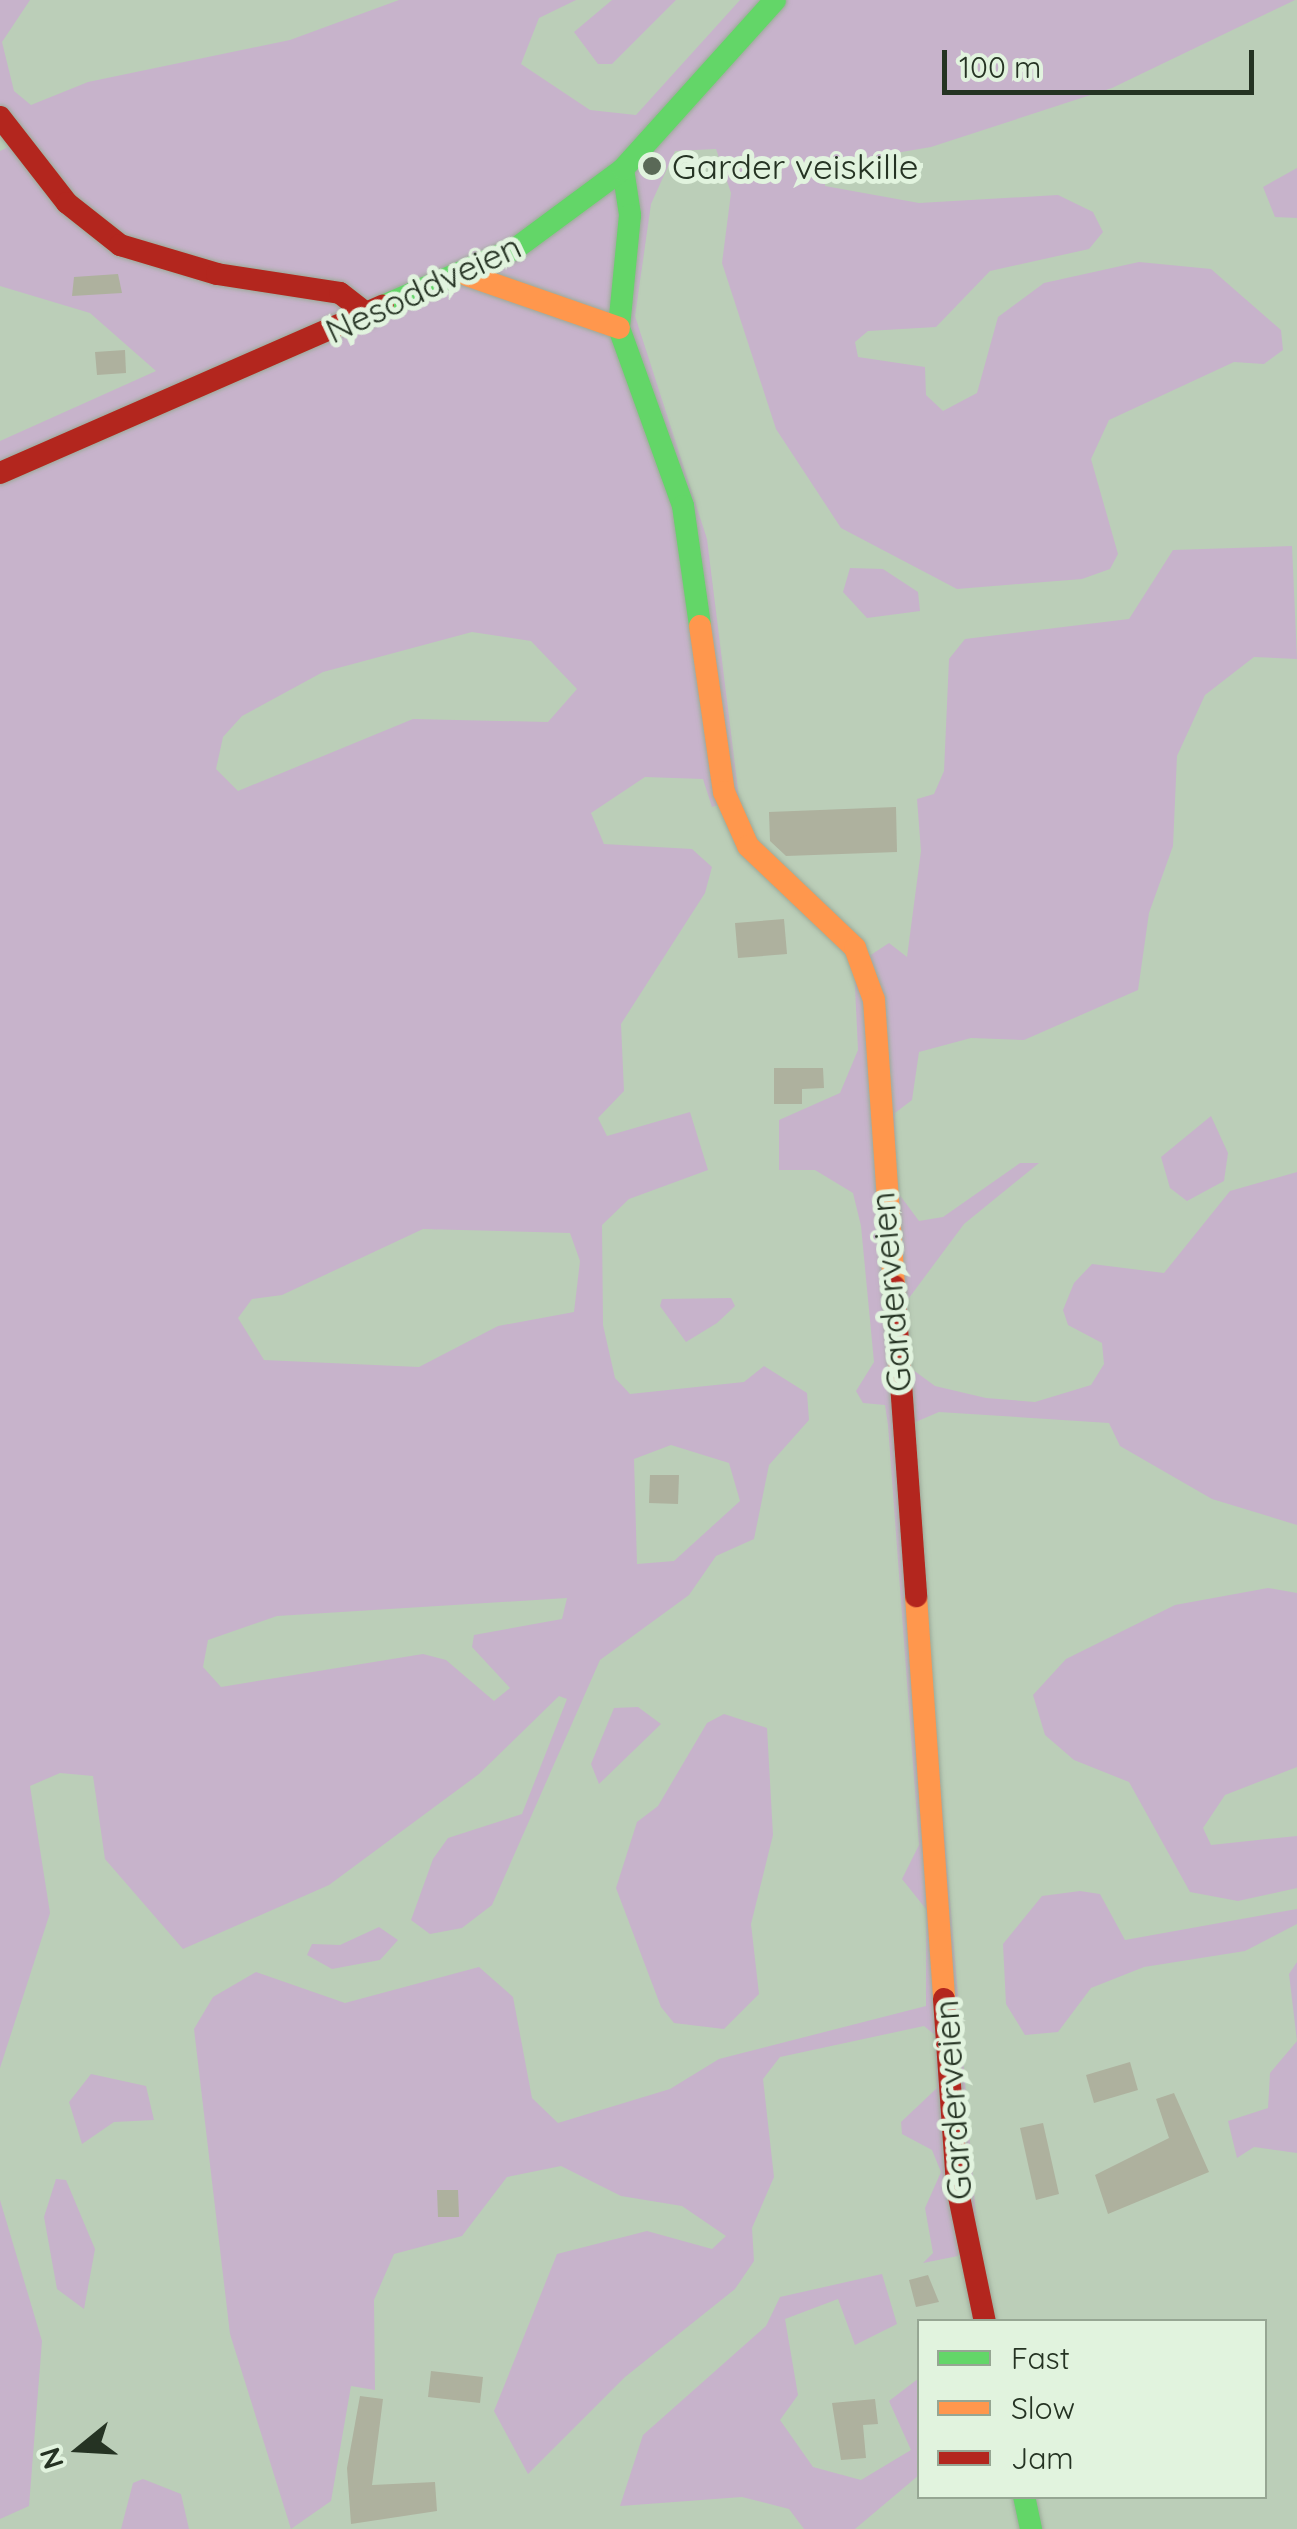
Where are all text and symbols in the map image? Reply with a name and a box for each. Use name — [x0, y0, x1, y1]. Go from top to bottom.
scale bar — [947, 30, 1260, 92]
text: 100 m — [959, 48, 1041, 86]
place label: Garder veiskille — [672, 145, 919, 187]
marker: Garder veiskille — [641, 155, 663, 177]
street label: Nesoddveien — [319, 224, 527, 352]
street label: Garderveien — [860, 1190, 920, 1394]
street label: Garderveien — [924, 1999, 980, 2201]
legend — [917, 2319, 1267, 2499]
text: Fast — [1011, 2339, 1070, 2377]
text: Slow — [1011, 2389, 1075, 2427]
north arrow — [30, 2399, 130, 2499]
text: Jam — [1011, 2439, 1074, 2477]
text: N — [31, 2443, 71, 2474]

